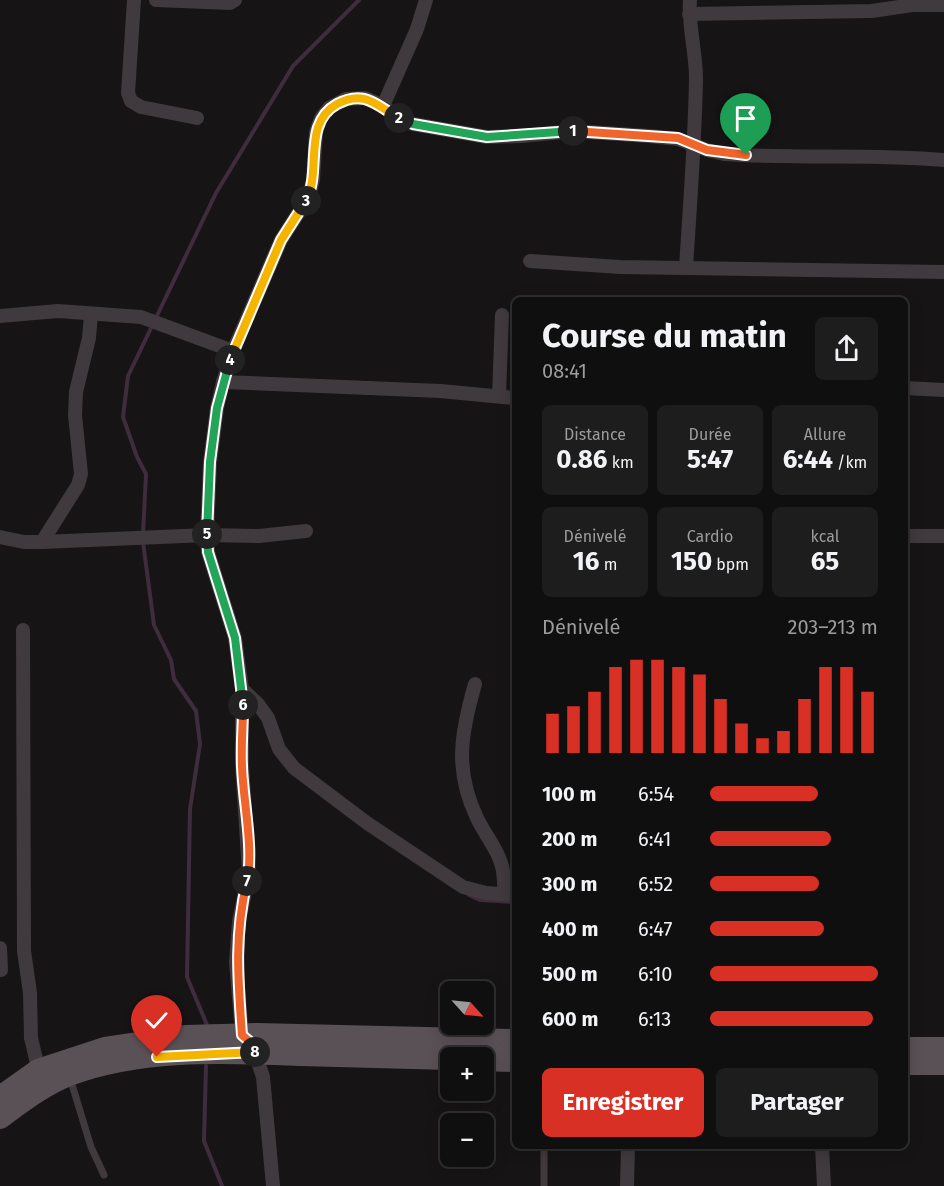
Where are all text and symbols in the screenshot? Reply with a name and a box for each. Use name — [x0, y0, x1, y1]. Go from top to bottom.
pin — [720, 93, 771, 155]
icon: arrive — [729, 102, 762, 135]
pin: 2 — [384, 103, 414, 133]
text: 2 — [395, 108, 403, 127]
pin: 1 — [558, 116, 588, 146]
text: 1 — [569, 121, 577, 140]
pin: 3 — [291, 186, 321, 216]
text: 3 — [302, 191, 310, 210]
text: Course du matin — [542, 316, 787, 356]
button: share — [815, 317, 878, 380]
pin: 4 — [215, 345, 245, 375]
text: 4 — [225, 350, 235, 369]
text: 08:41 — [542, 359, 587, 383]
text: Distance — [564, 425, 626, 444]
text: Durée — [689, 425, 731, 444]
text: Allure — [804, 425, 846, 444]
text: 0.86 — [556, 444, 608, 475]
text: 5:47 — [687, 444, 733, 475]
text: 6:44 — [783, 444, 833, 475]
text: km — [608, 453, 634, 472]
text: /km — [833, 453, 867, 472]
pin: 5 — [192, 519, 222, 549]
text: 5 — [203, 524, 211, 543]
text: Dénivelé — [564, 527, 626, 546]
text: Cardio — [687, 527, 733, 546]
text: kcal — [811, 527, 839, 546]
text: 16 — [573, 546, 599, 577]
text: 150 — [671, 546, 712, 577]
text: 65 — [811, 546, 839, 577]
text: m — [599, 555, 617, 574]
text: bpm — [712, 555, 749, 574]
text: Dénivelé — [542, 615, 620, 639]
text: 203–213 m — [788, 615, 878, 639]
pin: 6 — [228, 690, 258, 720]
text: 6 — [238, 695, 248, 714]
text: 100 m — [542, 782, 596, 806]
text: 6:54 — [638, 782, 674, 806]
text: 200 m — [542, 827, 597, 851]
text: 6:41 — [638, 827, 672, 851]
pin: 7 — [232, 866, 262, 896]
text: 7 — [243, 871, 251, 890]
text: 300 m — [542, 872, 597, 896]
text: 6:52 — [638, 872, 673, 896]
text: 400 m — [542, 917, 598, 941]
text: 6:47 — [638, 917, 672, 941]
text: 500 m — [542, 962, 598, 986]
text: 6:10 — [638, 962, 672, 986]
north arrow — [440, 981, 494, 1035]
map controls — [440, 981, 494, 1167]
pin — [131, 995, 182, 1057]
icon: check — [140, 1004, 173, 1037]
text: 600 m — [542, 1007, 598, 1031]
text: 6:13 — [638, 1007, 671, 1031]
pin: 8 — [240, 1037, 270, 1067]
text: 8 — [250, 1042, 260, 1061]
button: + — [440, 1047, 494, 1101]
button: Enregistrer — [542, 1068, 704, 1137]
button: Partager — [716, 1068, 878, 1137]
button: − — [440, 1113, 494, 1167]

